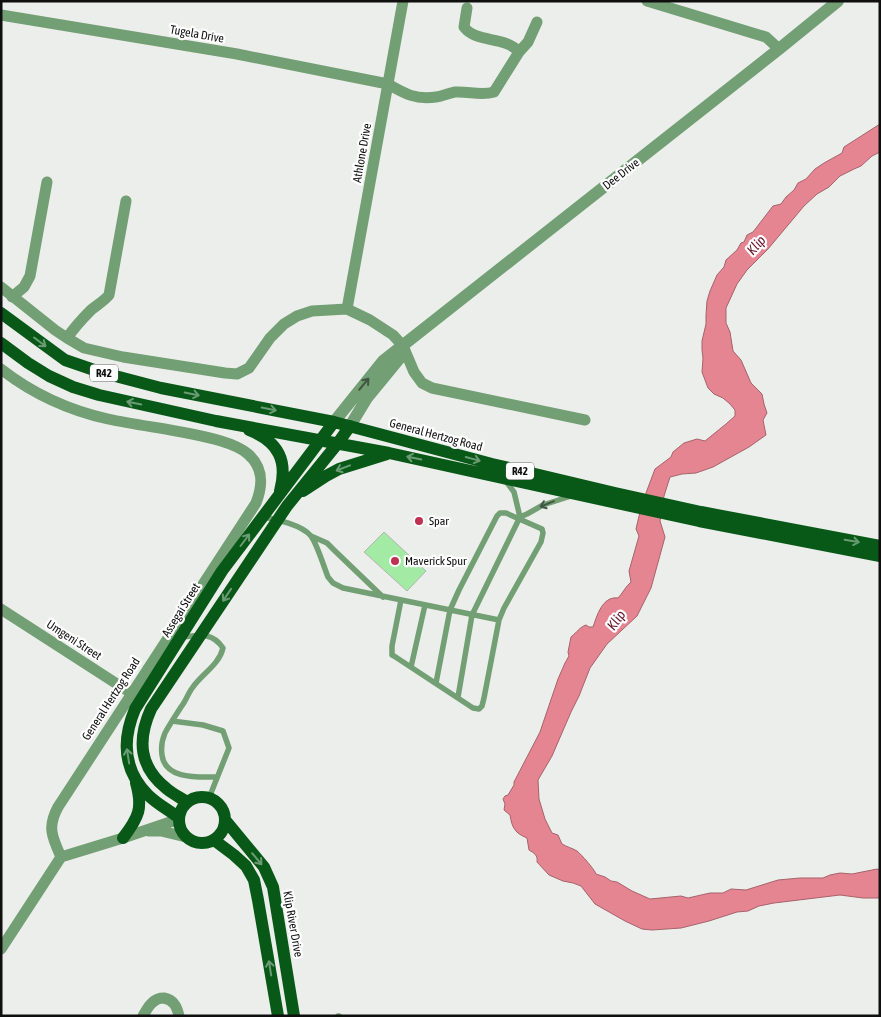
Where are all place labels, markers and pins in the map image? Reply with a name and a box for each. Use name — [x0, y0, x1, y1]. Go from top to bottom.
place label: Spar — [429, 514, 449, 528]
marker: Spar — [413, 515, 425, 527]
place label: Maverick Spur — [405, 554, 467, 568]
marker: Maverick Spur — [389, 555, 401, 567]

